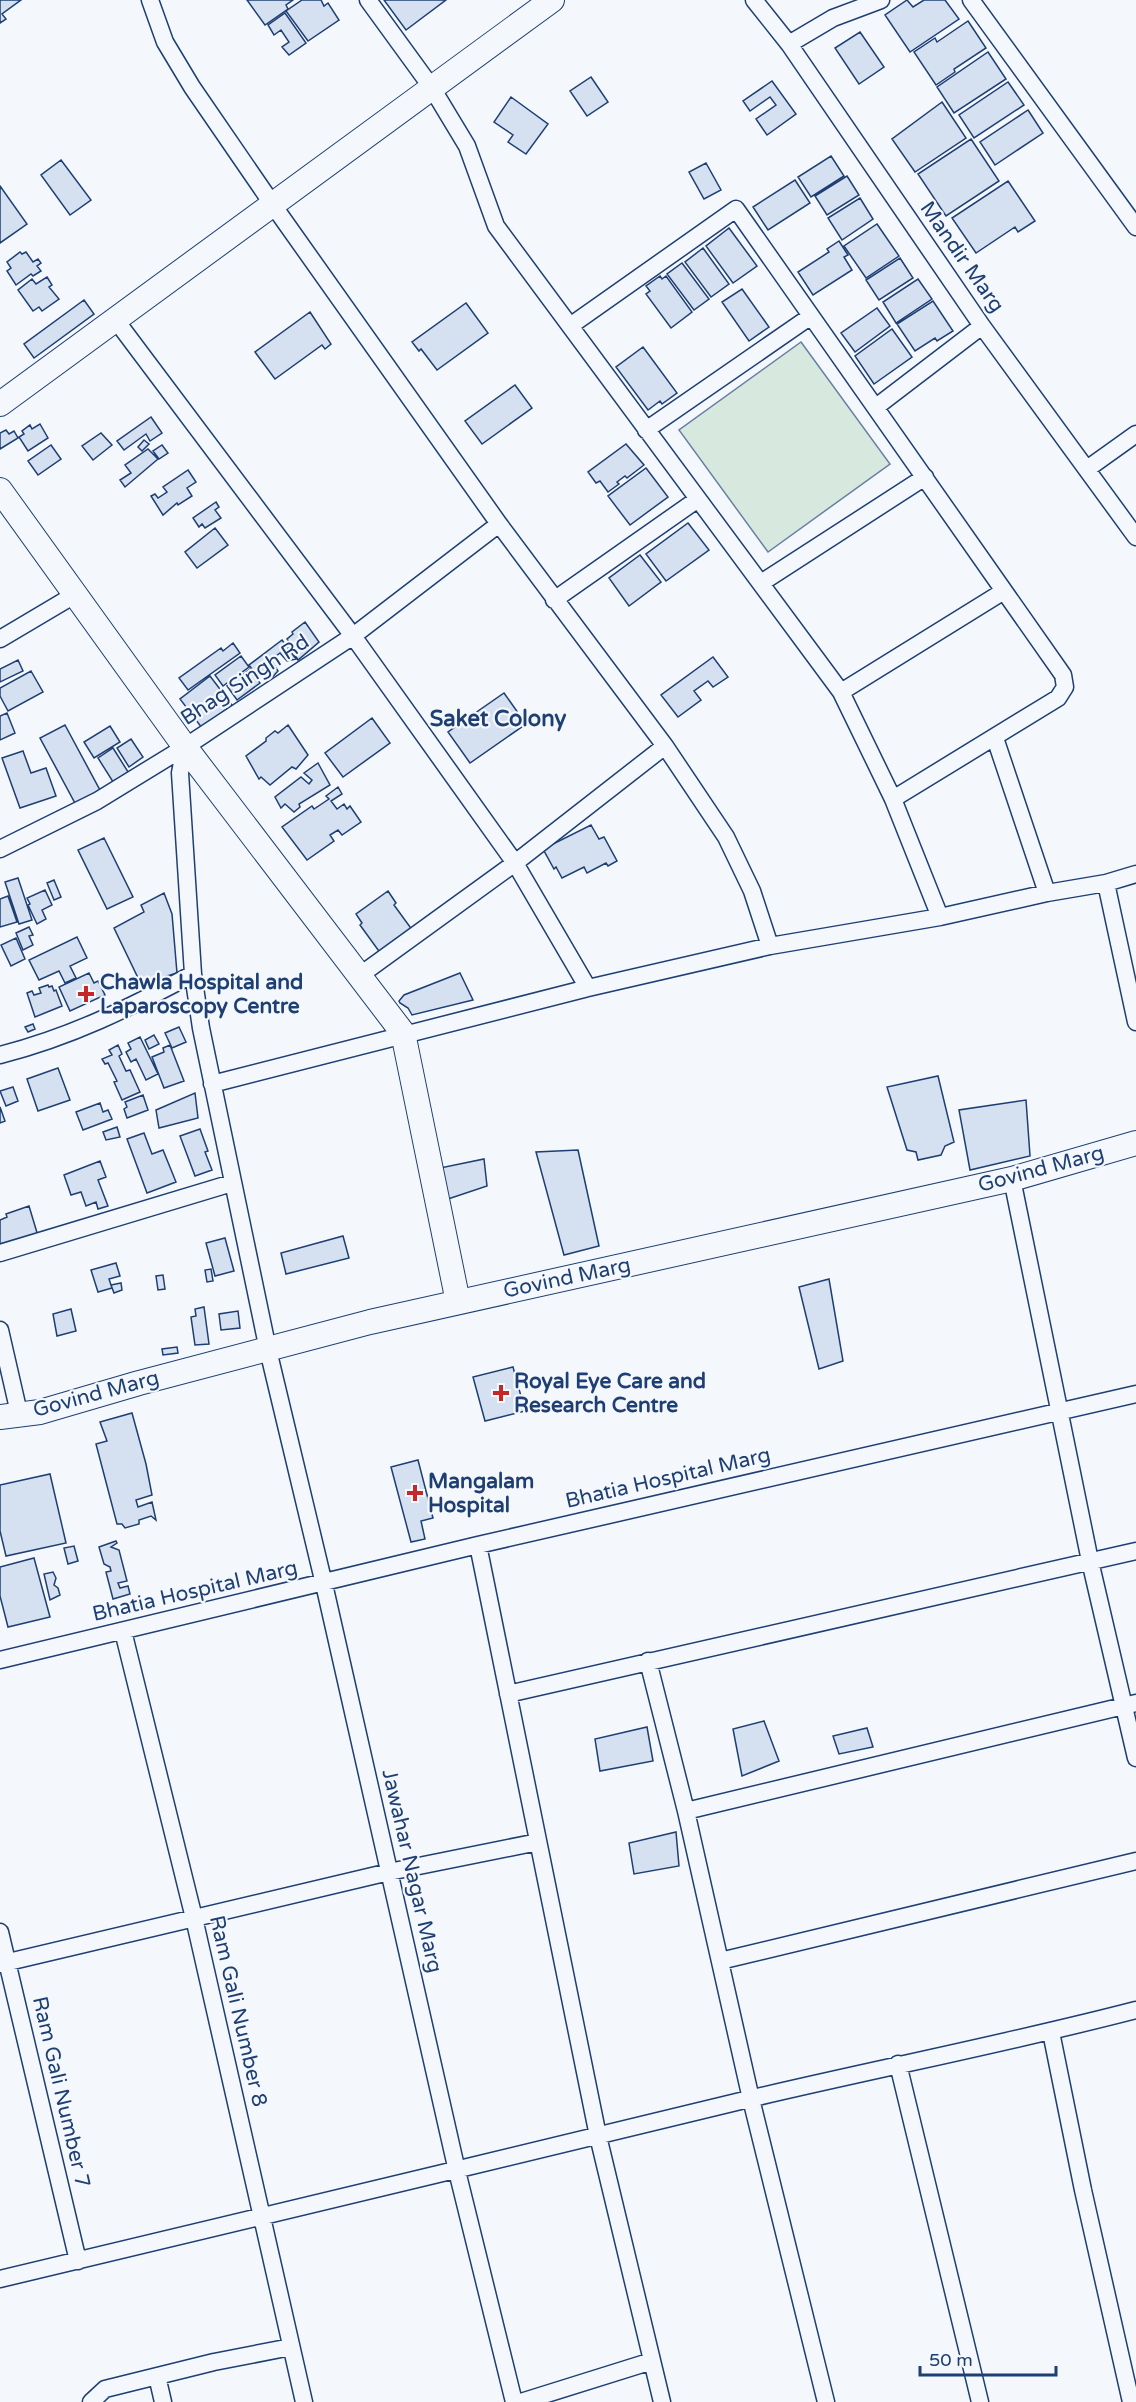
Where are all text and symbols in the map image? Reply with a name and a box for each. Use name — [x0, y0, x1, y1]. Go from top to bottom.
street label: Mandir Marg — [914, 197, 1010, 317]
street label: Bhag Singh Rd — [176, 629, 314, 731]
district label: Saket Colony — [430, 706, 566, 732]
place label: Chawla Hospital and Laparoscopy Centre — [100, 970, 303, 1019]
marker: Chawla Hospital and Laparoscopy Centre — [77, 985, 95, 1003]
street label: Govind Marg — [975, 1140, 1107, 1198]
street label: Govind Marg — [501, 1252, 633, 1304]
street label: Govind Marg — [30, 1365, 162, 1423]
place label: Royal Eye Care and Research Centre — [514, 1369, 706, 1418]
marker: Royal Eye Care and Research Centre — [492, 1384, 510, 1402]
street label: Bhatia Hospital Marg — [563, 1442, 773, 1514]
place label: Mangalam Hospital — [428, 1469, 534, 1518]
marker: Mangalam Hospital — [406, 1484, 424, 1502]
street label: Bhatia Hospital Marg — [90, 1555, 300, 1627]
street label: Jawahar Nagar Marg — [376, 1767, 448, 1975]
street label: Ram Gali Number 8 — [204, 1913, 272, 2109]
street label: Ram Gali Number 7 — [27, 1994, 95, 2190]
scale bar — [920, 2339, 1056, 2377]
text: 50 m — [929, 2349, 973, 2371]

